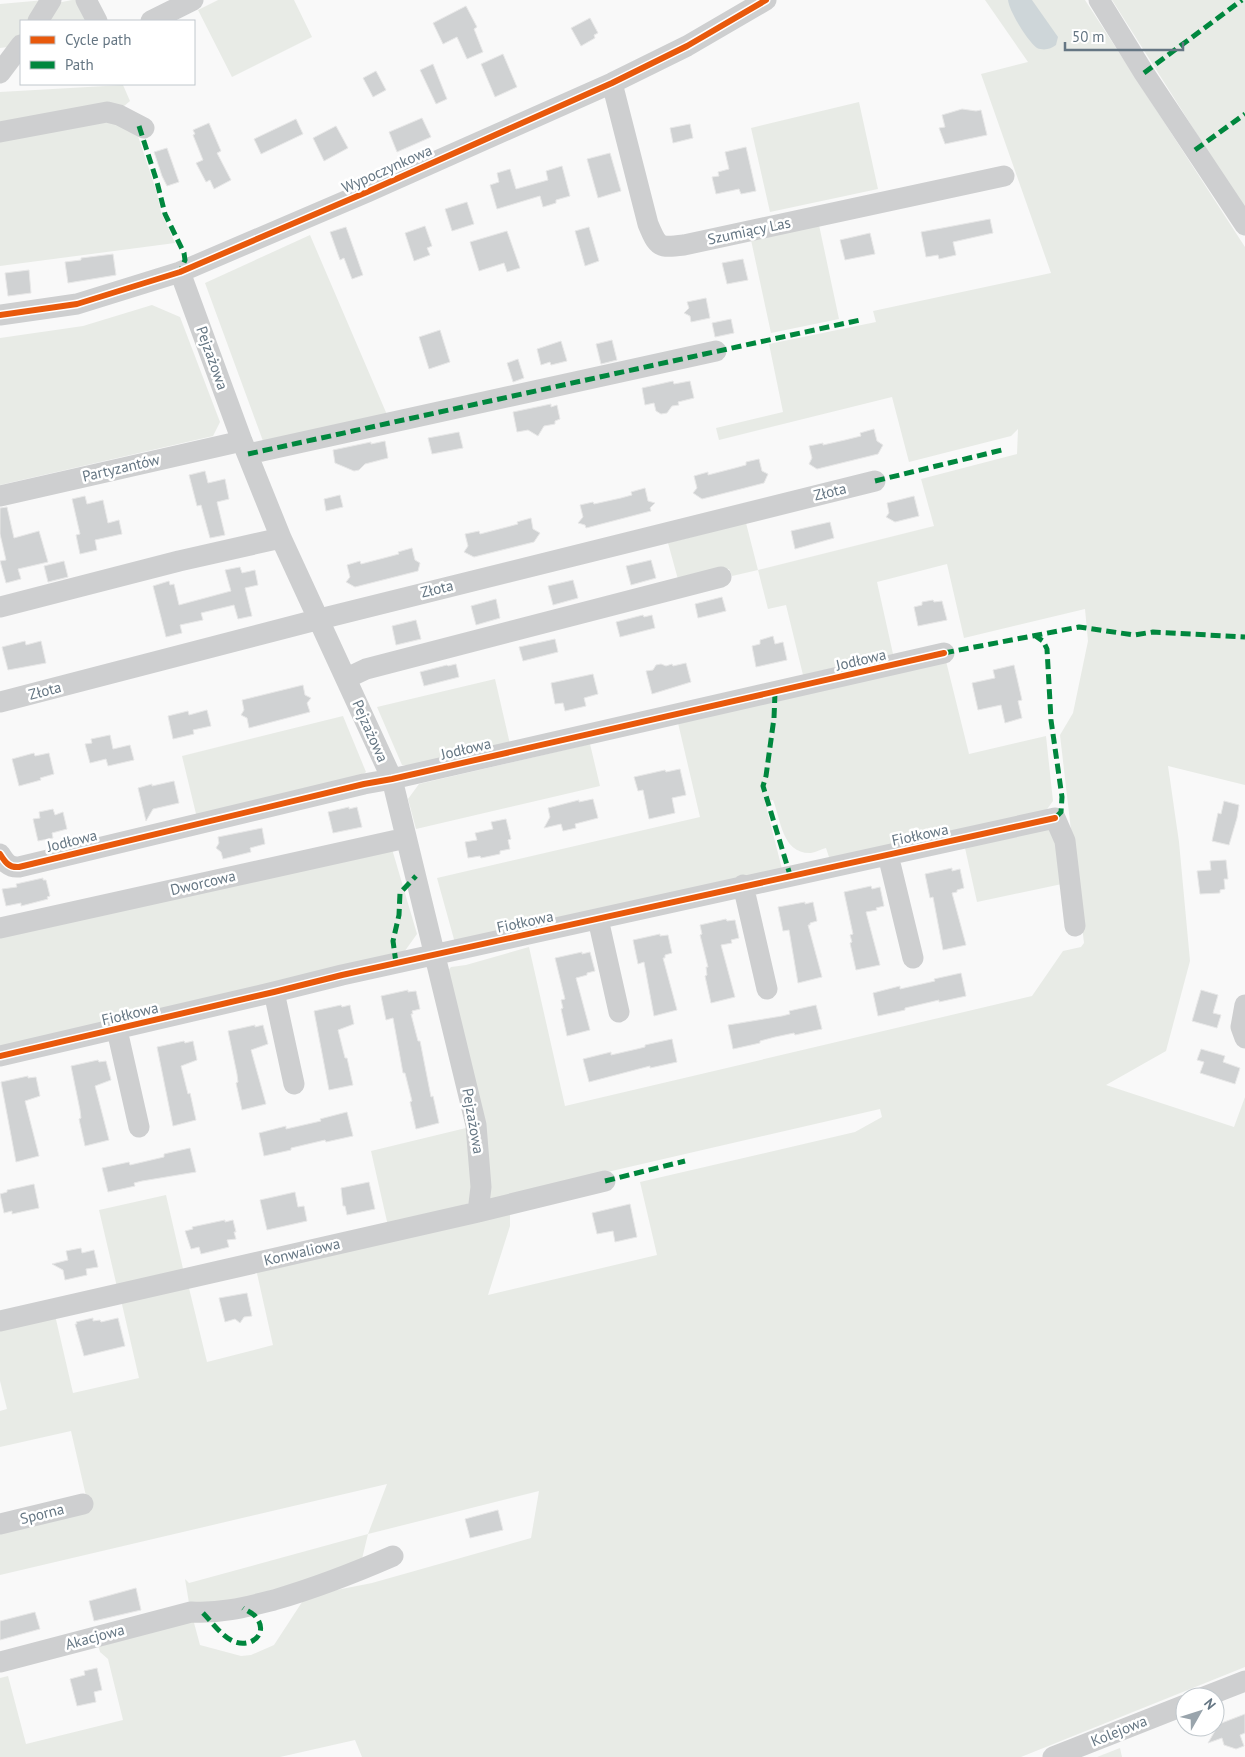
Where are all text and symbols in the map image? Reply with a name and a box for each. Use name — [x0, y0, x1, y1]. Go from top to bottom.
legend — [20, 20, 195, 85]
scale bar — [1065, 20, 1182, 52]
text: 50 m — [1072, 27, 1105, 46]
text: Cycle path — [65, 30, 131, 49]
text: Path — [65, 55, 94, 74]
street label: Wypoczynkowa — [339, 140, 435, 197]
street label: Szumiący Las — [706, 212, 792, 249]
street label: Pejzażowa — [192, 323, 233, 392]
street label: Partyzantów — [80, 449, 161, 486]
street label: Złota — [812, 478, 848, 505]
street label: Złota — [419, 575, 455, 602]
street label: Jodłowa — [833, 644, 888, 675]
street label: Złota — [26, 677, 63, 704]
street label: Pejzażowa — [348, 697, 393, 765]
street label: Jodłowa — [438, 733, 493, 764]
street label: Fiołkowa — [890, 819, 950, 850]
street label: Jodłowa — [44, 825, 99, 856]
street label: Dworcowa — [168, 866, 237, 899]
street label: Fiołkowa — [495, 906, 555, 937]
street label: Fiołkowa — [100, 998, 160, 1029]
street label: Pejzażowa — [458, 1087, 489, 1155]
street label: Konwaliowa — [262, 1233, 342, 1270]
street label: Sporna — [18, 1499, 66, 1528]
street label: Akacjowa — [63, 1620, 127, 1654]
north arrow — [1175, 1687, 1225, 1737]
text: N — [1200, 1695, 1220, 1713]
street label: Kolejowa — [1088, 1711, 1150, 1750]

